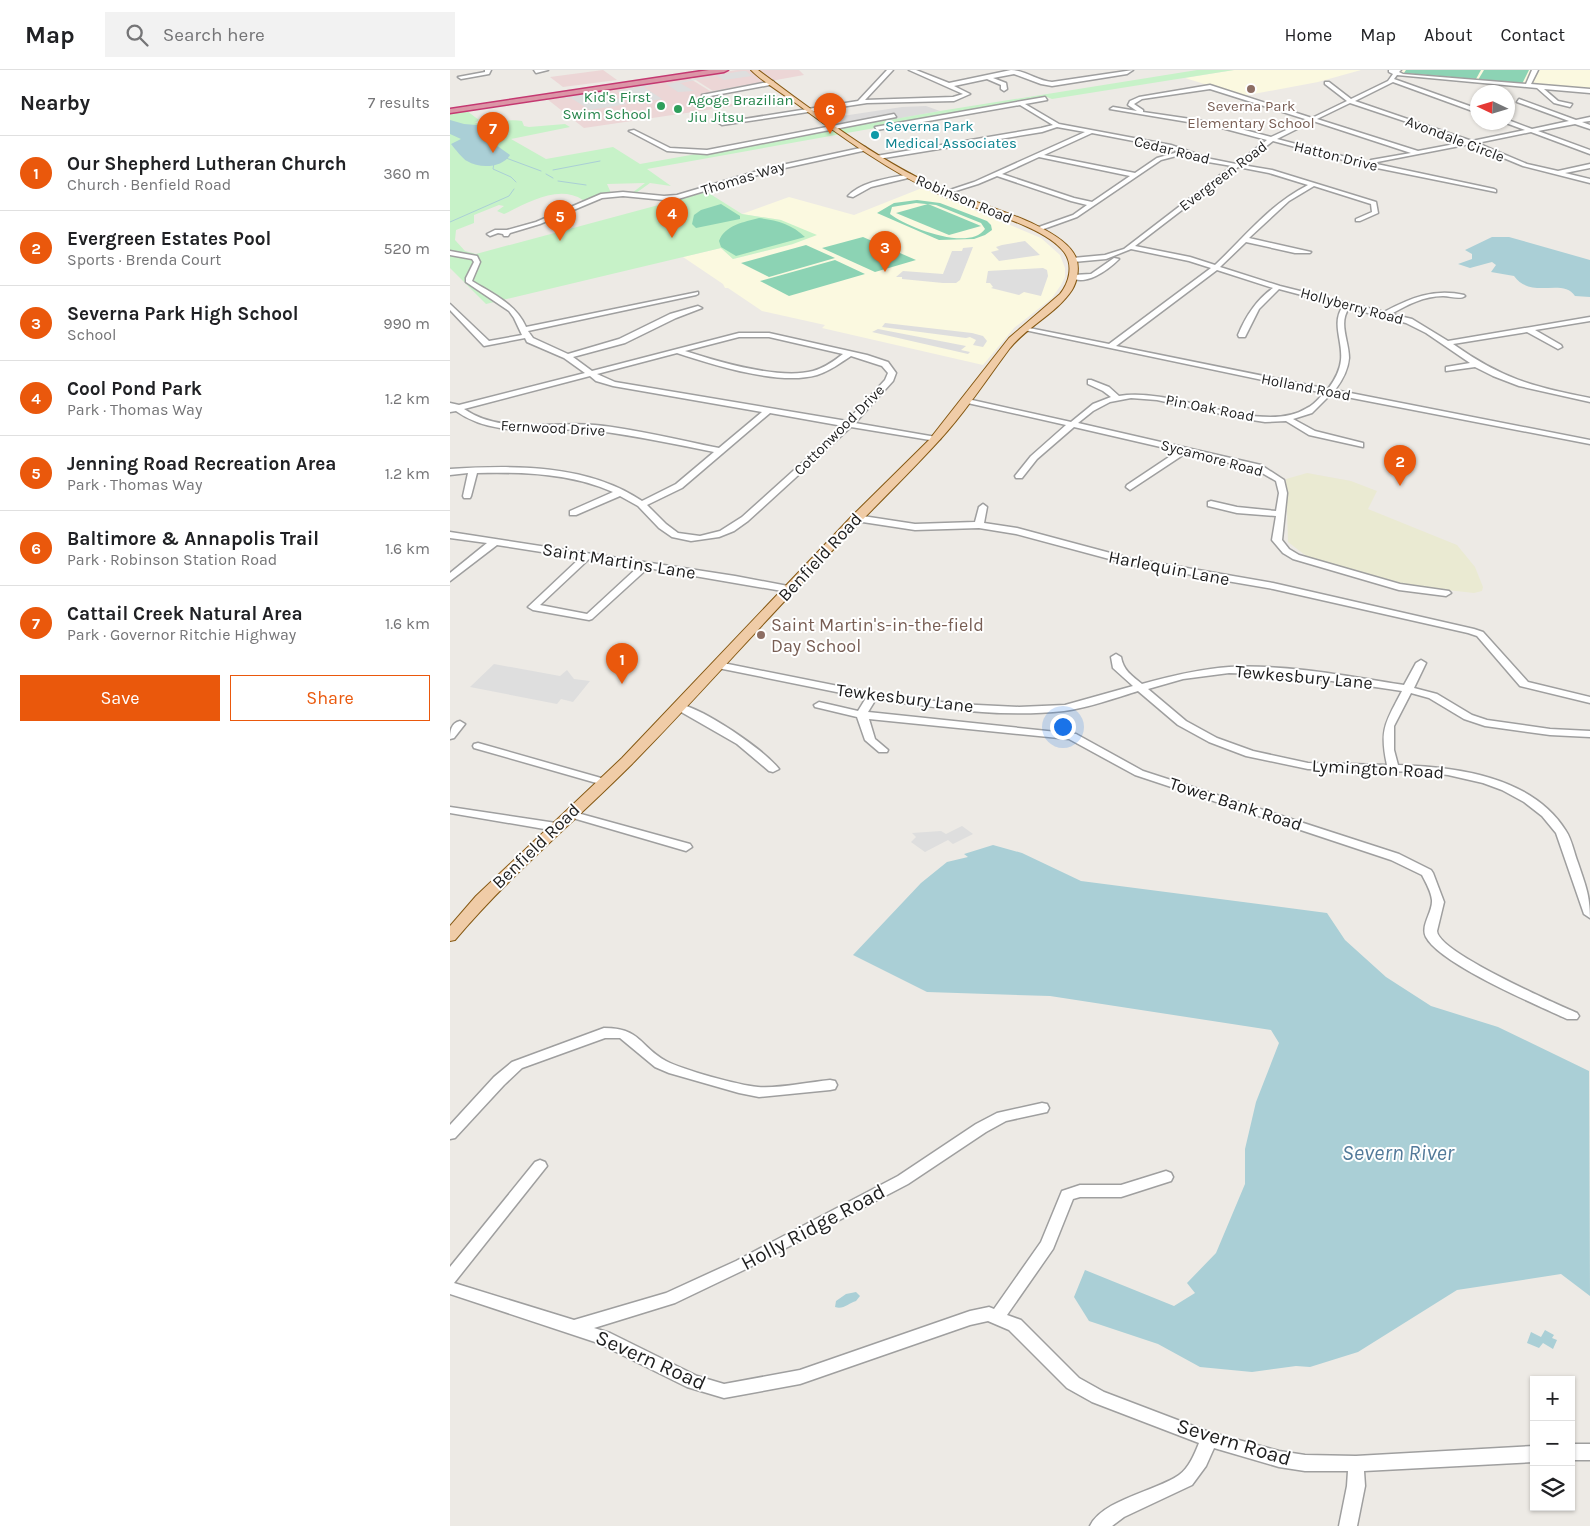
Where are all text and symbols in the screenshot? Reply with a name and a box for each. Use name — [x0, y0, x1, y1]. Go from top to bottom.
search box — [105, 12, 455, 57]
text: Map — [25, 21, 75, 49]
icon: search — [123, 21, 151, 49]
text: Search here — [163, 24, 265, 46]
text: Home — [1284, 24, 1332, 46]
text: Map — [1360, 24, 1396, 46]
text: About — [1424, 24, 1473, 46]
text: Contact — [1501, 24, 1565, 46]
marker: Severna Park Elementary School — [1245, 83, 1257, 95]
north arrow — [1470, 85, 1515, 130]
place label: Kid's First Swim School — [563, 88, 651, 123]
text: Nearby — [20, 91, 90, 115]
place label: Agoge Brazilian Jiu Jitsu — [688, 91, 794, 126]
text: 7 results — [368, 93, 430, 112]
pin: 6 — [814, 93, 846, 134]
place label: Severna Park Elementary School — [1187, 97, 1315, 132]
marker: Kid's First Swim School — [655, 100, 667, 112]
marker: Agoge Brazilian Jiu Jitsu — [672, 103, 684, 115]
pin: 7 — [477, 112, 509, 153]
street label: Avondale Circle — [1403, 112, 1507, 166]
place label: Severna Park Medical Associates — [885, 117, 1017, 152]
marker: Severna Park Medical Associates — [869, 129, 881, 141]
street label: Cedar Road — [1132, 132, 1212, 168]
street label: Evergreen Road — [1176, 137, 1270, 215]
street label: Hatton Drive — [1292, 137, 1380, 175]
text: Our Shepherd Lutheran Church — [67, 153, 347, 175]
street label: Thomas Way — [699, 157, 787, 199]
text: 1 — [33, 164, 39, 183]
text: 360 m — [383, 164, 430, 183]
street label: Robinson Road — [913, 171, 1015, 227]
text: Church · Benfield Road — [67, 175, 231, 194]
pin: 4 — [656, 197, 688, 238]
pin: 5 — [544, 200, 576, 241]
text: Evergreen Estates Pool — [67, 228, 271, 250]
pin: 3 — [869, 231, 901, 272]
text: 2 — [31, 239, 41, 258]
text: 520 m — [383, 239, 430, 258]
text: Sports · Brenda Court — [67, 250, 221, 269]
street label: Hollyberry Road — [1298, 284, 1406, 328]
text: Severna Park High School — [67, 303, 299, 325]
text: 3 — [31, 314, 41, 333]
text: 990 m — [383, 314, 430, 333]
text: School — [67, 325, 117, 344]
street label: Holland Road — [1260, 369, 1352, 405]
text: Cool Pond Park — [67, 378, 202, 400]
street label: Cottonwood Drive — [790, 381, 888, 479]
text: 4 — [31, 389, 41, 408]
text: 1.2 km — [385, 389, 430, 408]
street label: Pin Oak Road — [1164, 391, 1256, 425]
text: Park · Thomas Way — [67, 400, 202, 419]
street label: Fernwood Drive — [500, 416, 606, 440]
street label: Sycamore Road — [1159, 436, 1265, 480]
pin: 2 — [1384, 445, 1416, 486]
text: Jenning Road Recreation Area — [67, 453, 336, 475]
text: 5 — [31, 464, 41, 483]
text: 1.2 km — [385, 464, 430, 483]
text: Park · Thomas Way — [67, 475, 202, 494]
street label: Benfield Road — [773, 508, 867, 606]
text: Baltimore & Annapolis Trail — [67, 528, 319, 550]
street label: Saint Martins Lane — [541, 538, 697, 584]
text: 6 — [31, 539, 41, 558]
text: 1.6 km — [385, 539, 430, 558]
street label: Harlequin Lane — [1106, 545, 1232, 591]
text: Park · Robinson Station Road — [67, 550, 277, 569]
text: Cattail Creek Natural Area — [67, 603, 303, 625]
text: 7 — [32, 614, 40, 633]
text: 1.6 km — [385, 614, 430, 633]
place label: Saint Martin's-in-the-field Day School — [771, 614, 984, 657]
text: Park · Governor Ritchie Highway — [67, 625, 296, 644]
marker: Saint Martin's-in-the-field Day School — [755, 629, 767, 641]
pin: 1 — [606, 643, 638, 684]
street label: Tewkesbury Lane — [1234, 660, 1374, 694]
button: Save — [20, 675, 220, 721]
button: Share — [230, 675, 430, 721]
street label: Tewkesbury Lane — [835, 679, 975, 717]
your location — [1050, 714, 1076, 740]
street label: Lymington Road — [1311, 755, 1445, 783]
street label: Tower Bank Road — [1167, 772, 1305, 836]
street label: Benfield Road — [488, 799, 584, 893]
water label: Severn River — [1342, 1140, 1456, 1166]
street label: Holly Ridge Road — [737, 1179, 889, 1275]
street label: Severn Road — [592, 1325, 710, 1395]
map controls — [1530, 1376, 1575, 1511]
button: + — [1530, 1376, 1575, 1421]
street label: Severn Road — [1174, 1413, 1294, 1471]
button: − — [1530, 1421, 1575, 1466]
button: layers — [1530, 1466, 1575, 1511]

